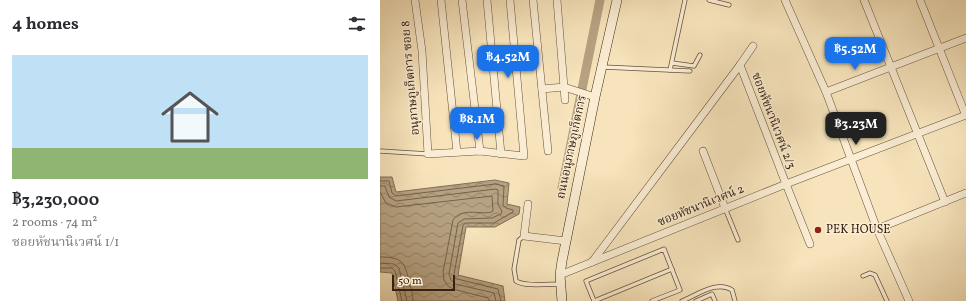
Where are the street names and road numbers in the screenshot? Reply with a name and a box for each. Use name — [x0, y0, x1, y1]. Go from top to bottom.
street label: อนุภาษภูเก็ตการ ซอย 8 — [397, 20, 424, 136]
street label: ซอยหัชนานิเวศน์ 2/3 — [747, 70, 799, 172]
street label: ถนนอนุภาษภูเก็ตการ — [552, 93, 591, 201]
street label: ซอยหัชนานิเวศน์ 2 — [655, 181, 747, 231]

